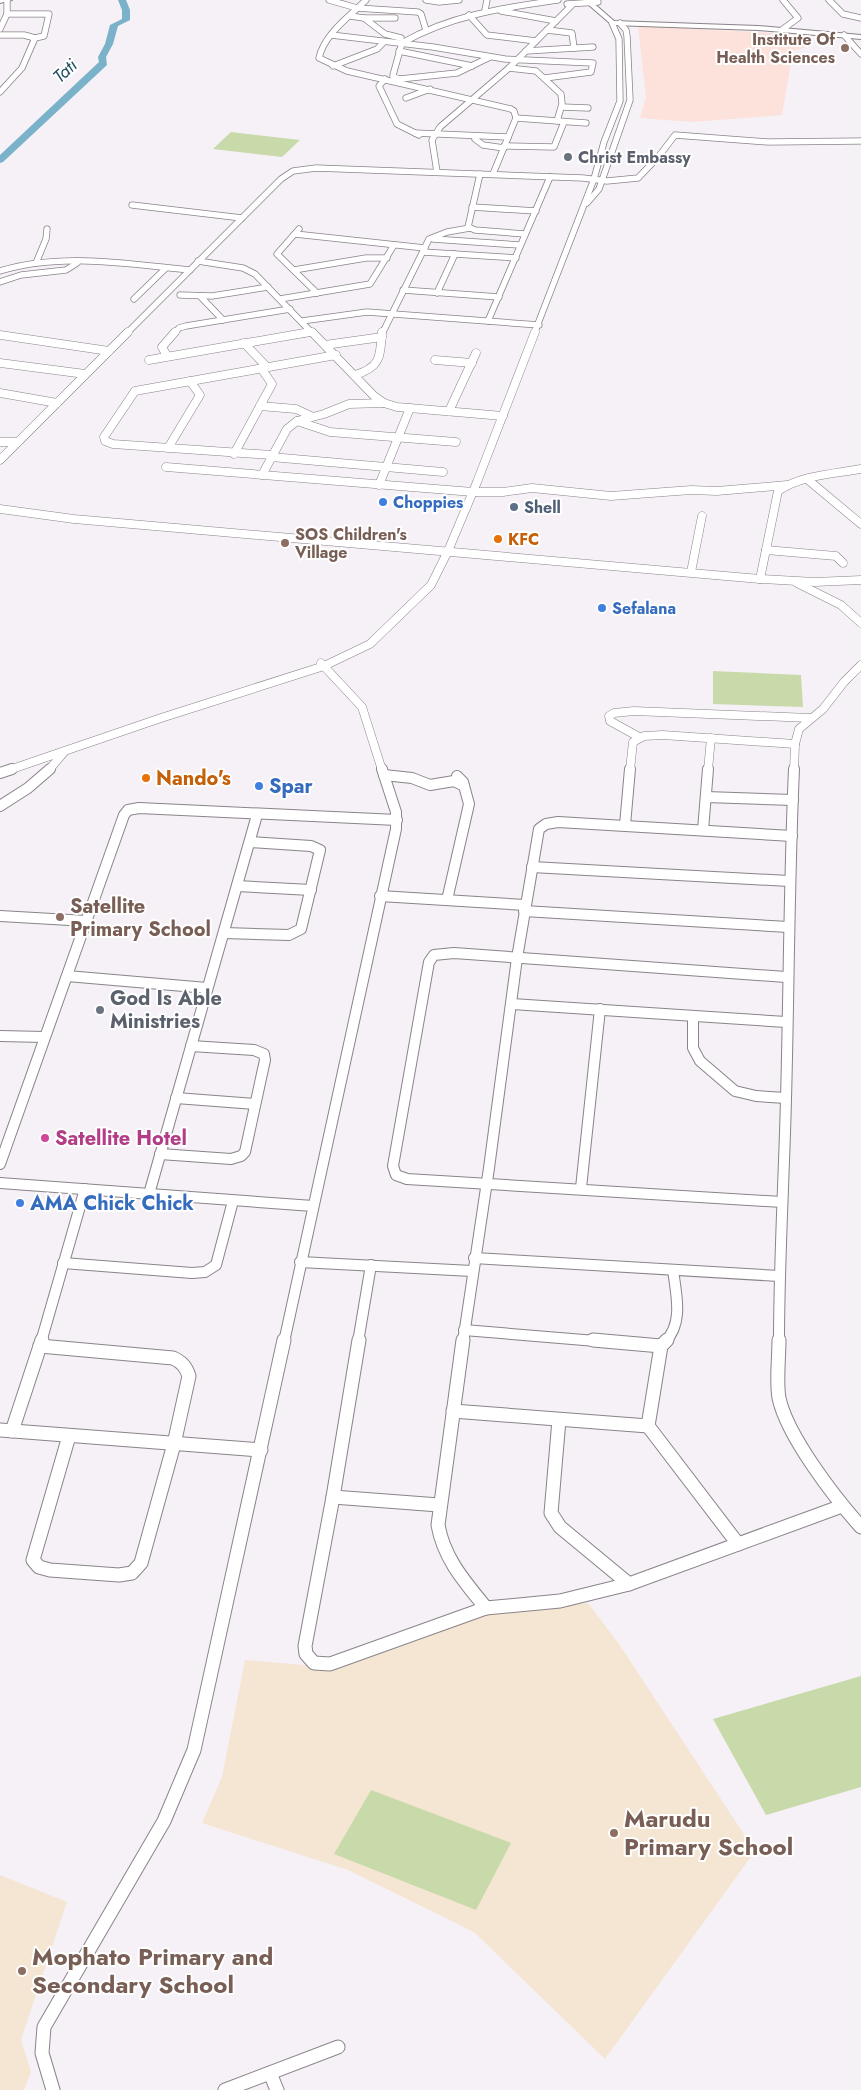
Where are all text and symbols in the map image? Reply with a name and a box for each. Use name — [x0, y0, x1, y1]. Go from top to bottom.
place label: Institute Of Health Sciences — [716, 28, 836, 69]
marker: Institute Of Health Sciences — [839, 42, 851, 54]
water label: Tati — [47, 53, 83, 89]
place label: Christ Embassy — [578, 146, 691, 169]
marker: Christ Embassy — [562, 151, 574, 163]
place label: Choppies — [393, 491, 463, 514]
marker: Choppies — [377, 496, 389, 508]
place label: Shell — [524, 496, 561, 519]
marker: Shell — [508, 501, 520, 513]
place label: SOS Children's Village — [294, 523, 407, 564]
place label: KFC — [508, 528, 539, 551]
marker: KFC — [492, 533, 504, 545]
marker: SOS Children's Village — [279, 537, 291, 549]
place label: Sefalana — [612, 597, 676, 620]
marker: Sefalana — [596, 602, 608, 614]
place label: Nando's — [156, 764, 231, 793]
marker: Nando's — [140, 772, 152, 784]
place label: Spar — [269, 772, 314, 801]
marker: Spar — [253, 780, 265, 792]
place label: Satellite Primary School — [70, 892, 211, 944]
marker: Satellite Primary School — [54, 911, 66, 923]
place label: God Is Able Ministries — [110, 984, 222, 1036]
marker: God Is Able Ministries — [94, 1004, 106, 1016]
place label: Satellite Hotel — [55, 1124, 187, 1153]
marker: Satellite Hotel — [39, 1132, 51, 1144]
place label: AMA Chick Chick — [29, 1189, 194, 1218]
marker: AMA Chick Chick — [14, 1197, 26, 1209]
place label: Marudu Primary School — [624, 1801, 793, 1864]
marker: Marudu Primary School — [608, 1827, 620, 1839]
place label: Mophato Primary and Secondary School — [32, 1939, 273, 2002]
marker: Mophato Primary and Secondary School — [16, 1965, 28, 1977]

